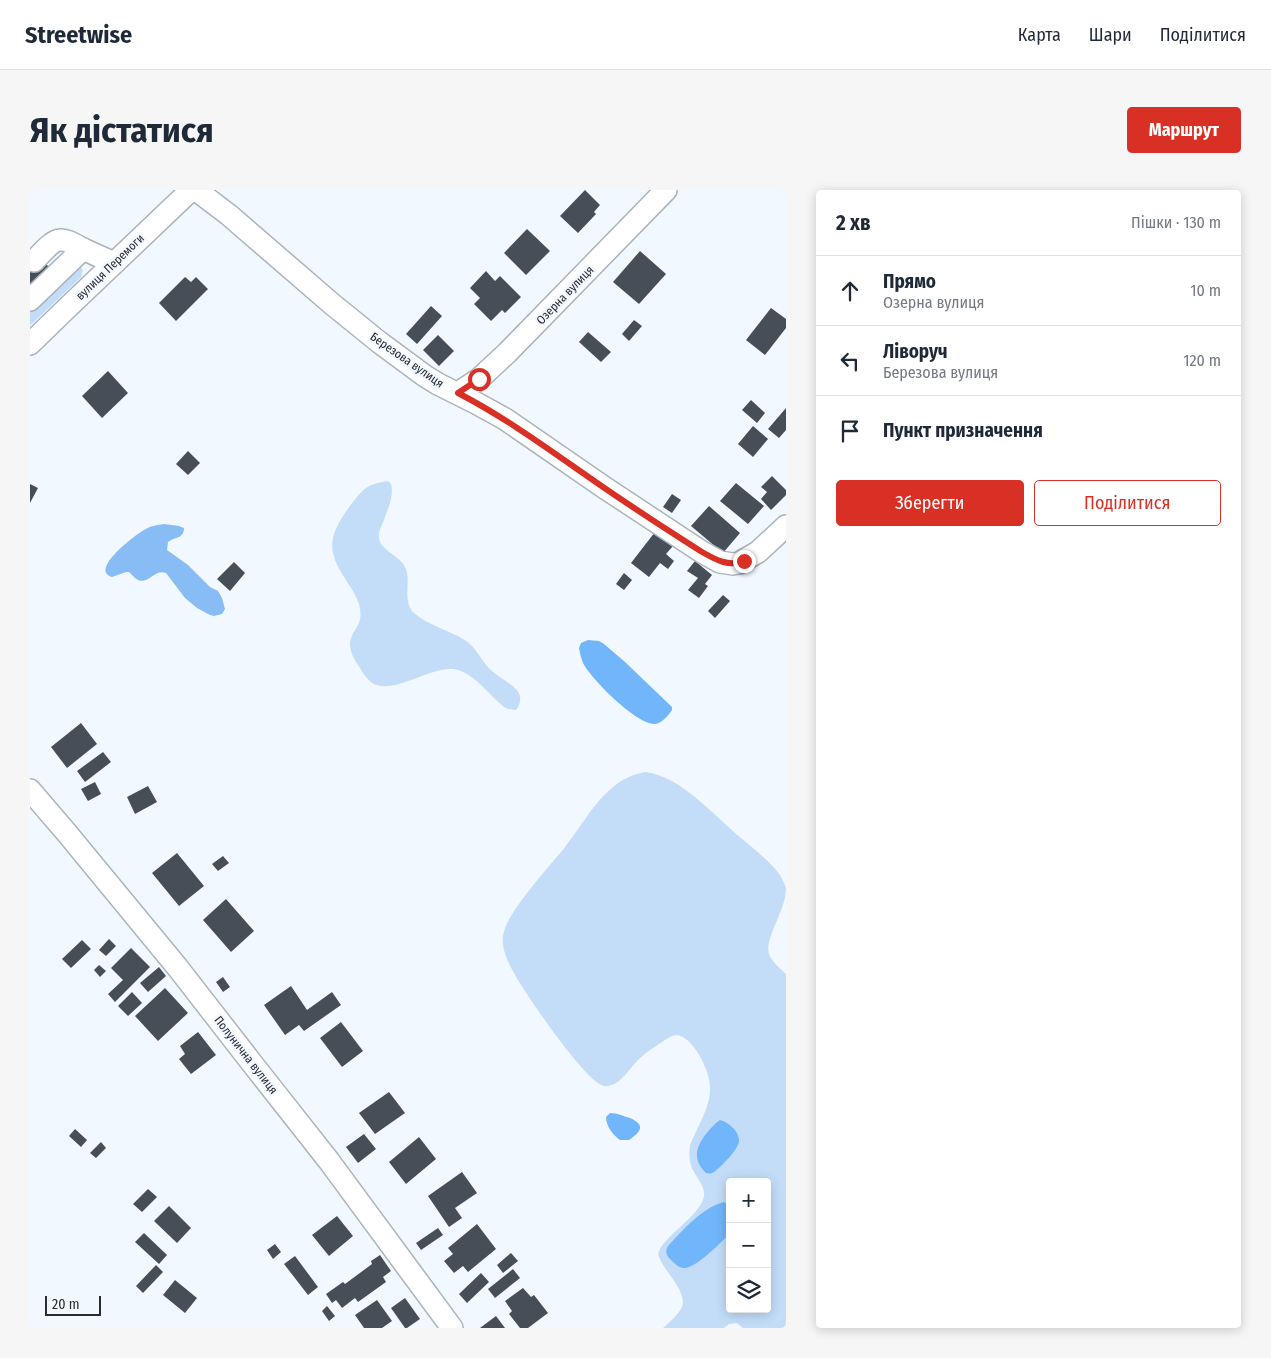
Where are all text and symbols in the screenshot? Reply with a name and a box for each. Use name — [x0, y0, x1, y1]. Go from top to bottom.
text: Streetwise — [25, 21, 132, 49]
text: Карта — [1018, 24, 1061, 46]
text: Шари — [1089, 24, 1132, 46]
text: Поділитися — [1160, 24, 1246, 46]
button: Маршрут — [1127, 107, 1241, 153]
text: Як дістатися — [30, 109, 214, 151]
text: 2 хв — [836, 210, 871, 236]
text: Пішки · 130 m — [1131, 213, 1221, 232]
street label: вулиця Перемоги — [73, 231, 147, 303]
street label: Озерна вулиця — [534, 263, 596, 327]
text: Прямо — [883, 270, 936, 293]
icon: ahead — [836, 277, 864, 305]
text: 10 m — [1190, 281, 1221, 300]
text: Озерна вулиця — [883, 293, 984, 312]
street label: Березова вулиця — [368, 329, 446, 391]
text: Ліворуч — [883, 340, 948, 363]
icon: left — [836, 347, 864, 375]
text: 120 m — [1183, 351, 1221, 370]
text: Березова вулиця — [883, 363, 998, 382]
route start — [468, 368, 491, 391]
icon: arrive — [836, 417, 864, 445]
text: Пункт призначення — [883, 419, 1043, 442]
button: Зберегти — [836, 480, 1024, 526]
button: Поділитися — [1034, 480, 1221, 526]
route end — [733, 550, 756, 573]
street label: Полунична вулиця — [211, 1013, 281, 1097]
map controls — [726, 1178, 771, 1313]
button: + — [726, 1178, 771, 1223]
button: − — [726, 1223, 771, 1268]
button: layers — [726, 1268, 771, 1313]
scale bar — [45, 1293, 101, 1316]
text: 20 m — [52, 1296, 80, 1313]

